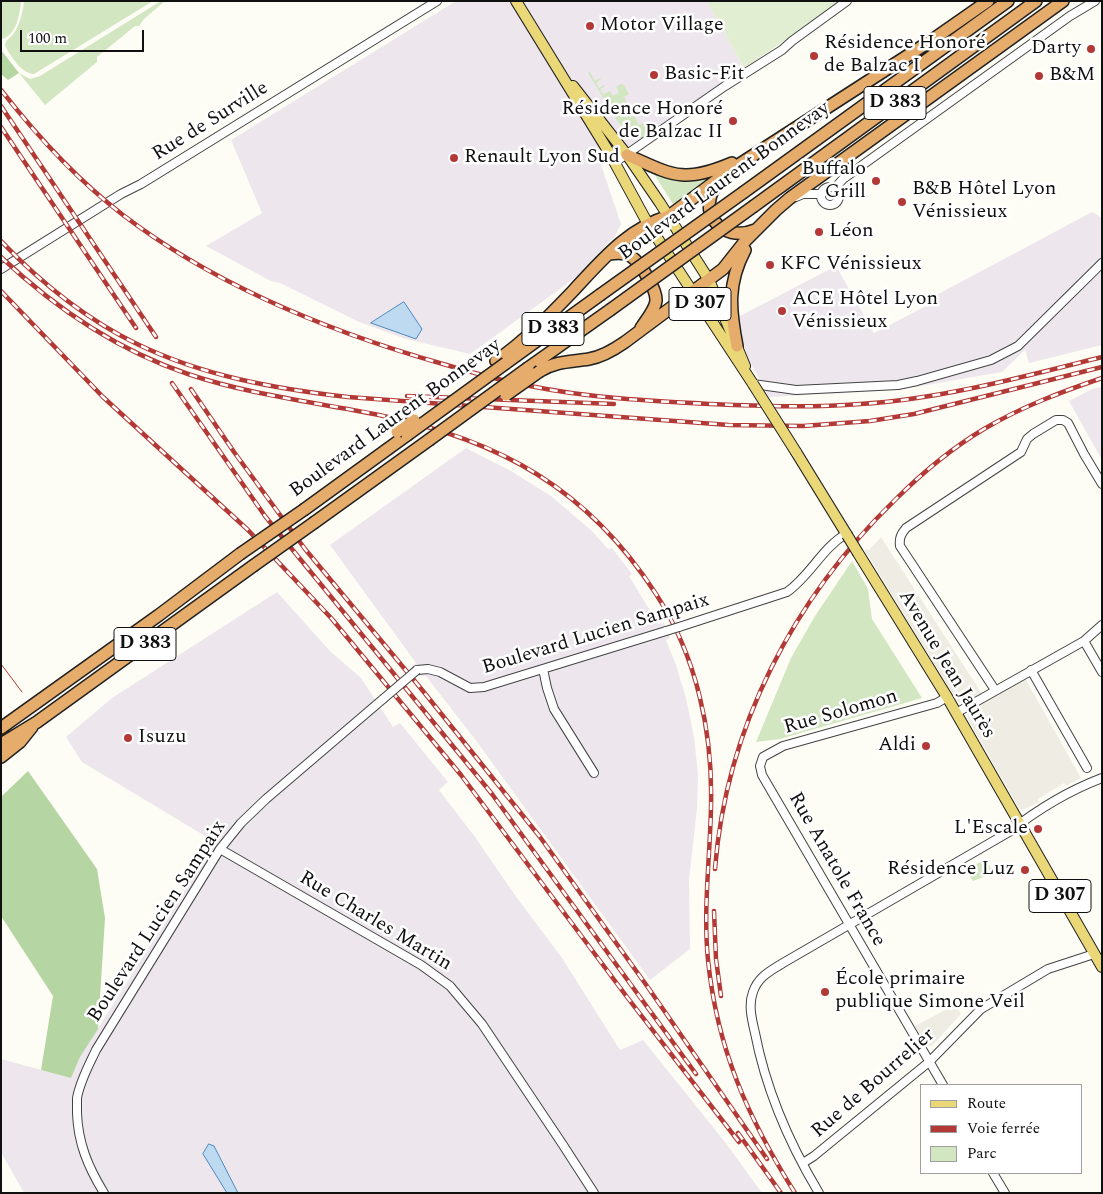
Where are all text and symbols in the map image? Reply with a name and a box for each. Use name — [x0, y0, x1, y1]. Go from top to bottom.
place label: Motor Village — [600, 14, 724, 38]
scale bar — [22, 20, 146, 52]
marker: Motor Village — [584, 20, 596, 32]
text: 100 m — [28, 27, 67, 50]
place label: Résidence Honoré de Balzac I — [824, 32, 986, 79]
place label: Darty — [1031, 37, 1081, 61]
marker: Darty — [1085, 43, 1097, 55]
marker: Résidence Honoré de Balzac I — [808, 50, 820, 62]
place label: Basic-Fit — [664, 63, 744, 87]
place label: B&M — [1049, 64, 1095, 88]
marker: Basic-Fit — [648, 69, 660, 81]
marker: B&M — [1033, 70, 1045, 82]
street label: Rue de Surville — [149, 77, 273, 167]
road number: D 383 — [864, 86, 926, 120]
street label: Boulevard Laurent Bonnevay — [615, 97, 835, 267]
place label: Résidence Honoré de Balzac II — [561, 98, 723, 145]
marker: Résidence Honoré de Balzac II — [727, 115, 739, 127]
place label: Renault Lyon Sud — [464, 146, 620, 170]
marker: Renault Lyon Sud — [448, 152, 460, 164]
place label: Buffalo Grill — [802, 158, 866, 205]
marker: Buffalo Grill — [870, 175, 882, 187]
place label: B&B Hôtel Lyon Vénissieux — [912, 178, 1056, 225]
marker: B&B Hôtel Lyon Vénissieux — [896, 196, 908, 208]
place label: Léon — [829, 220, 874, 244]
marker: Léon — [813, 226, 825, 238]
place label: KFC Vénissieux — [780, 253, 922, 277]
marker: KFC Vénissieux — [764, 259, 776, 271]
road number: D 307 — [669, 288, 731, 320]
place label: ACE Hôtel Lyon Vénissieux — [792, 288, 938, 335]
marker: ACE Hôtel Lyon Vénissieux — [776, 305, 788, 317]
road number: D 383 — [522, 312, 584, 346]
street label: Boulevard Laurent Bonnevay — [286, 334, 506, 504]
street label: Avenue Jean Jaurès — [892, 586, 1000, 744]
street label: Boulevard Lucien Sampaix — [480, 589, 712, 681]
road number: D 383 — [114, 628, 176, 661]
street label: Rue Solomon — [781, 685, 901, 741]
place label: Isuzu — [138, 726, 187, 750]
marker: Isuzu — [122, 732, 134, 744]
place label: Aldi — [878, 734, 916, 758]
marker: Aldi — [920, 740, 932, 752]
street label: Rue Anatole France — [782, 788, 890, 952]
street label: Boulevard Lucien Sampaix — [84, 817, 232, 1027]
place label: L'Escale — [954, 817, 1028, 841]
marker: L'Escale — [1032, 823, 1044, 835]
place label: Résidence Luz — [887, 858, 1015, 882]
marker: Résidence Luz — [1019, 864, 1031, 876]
street label: Rue Charles Martin — [294, 867, 456, 977]
road number: D 307 — [1029, 879, 1091, 912]
place label: École primaire publique Simone Veil — [835, 968, 1025, 1015]
marker: École primaire publique Simone Veil — [819, 986, 831, 998]
street label: Rue de Bourrelier — [807, 1024, 941, 1144]
legend — [920, 1084, 1083, 1174]
text: Route — [967, 1092, 1006, 1115]
text: Voie ferrée — [967, 1117, 1040, 1140]
text: Parc — [967, 1142, 997, 1165]

